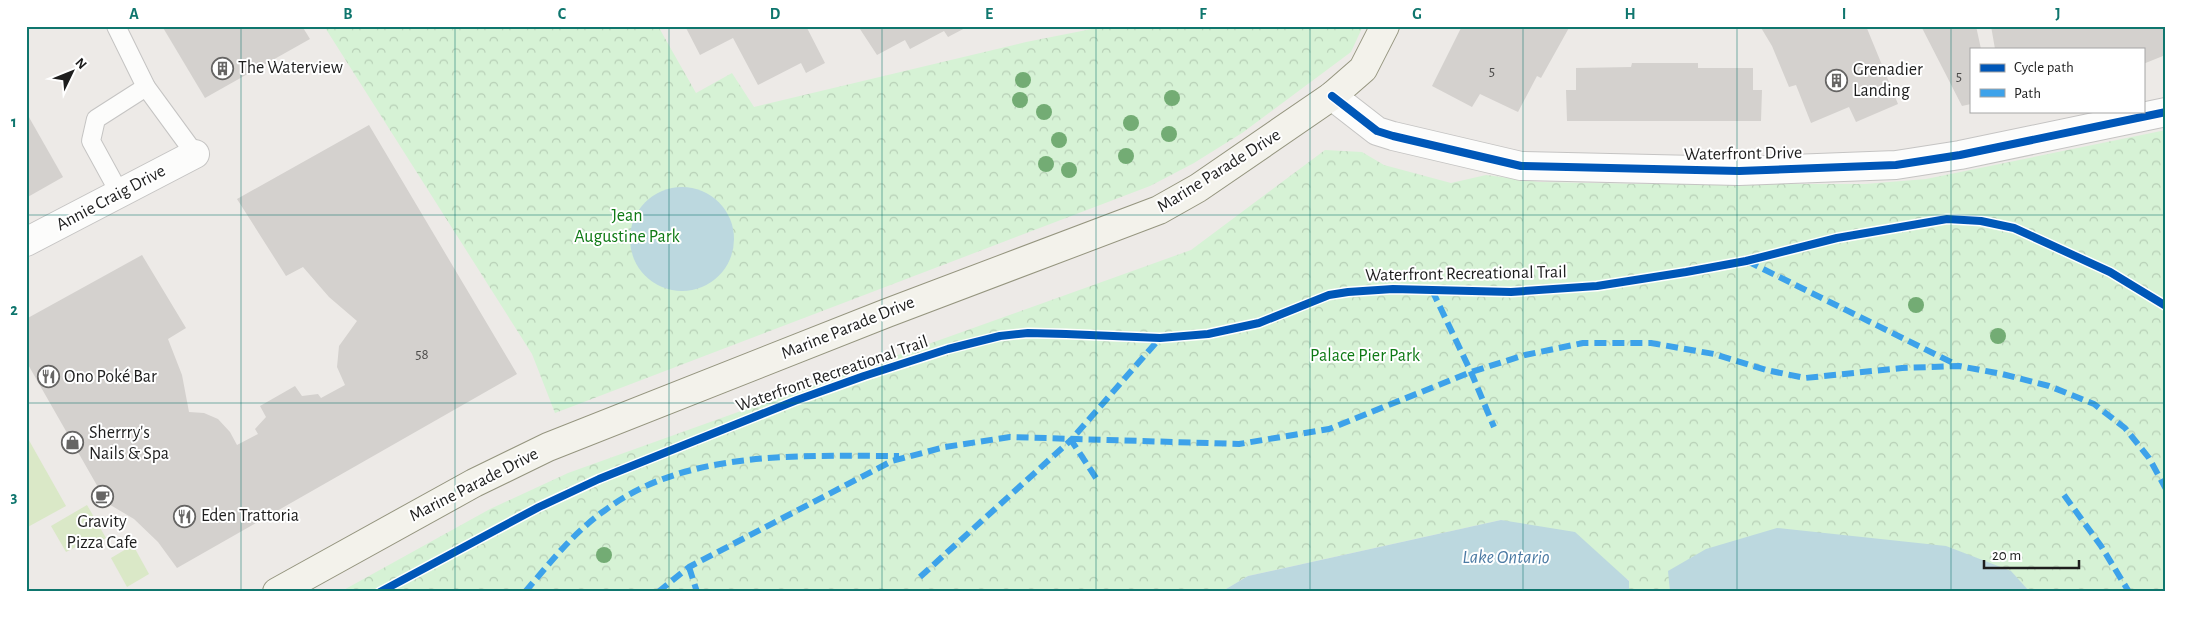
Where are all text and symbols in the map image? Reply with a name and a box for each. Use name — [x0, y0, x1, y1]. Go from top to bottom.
text: A — [129, 6, 139, 22]
text: B — [343, 6, 353, 22]
text: C — [558, 6, 567, 22]
text: D — [770, 6, 781, 22]
text: E — [985, 6, 993, 22]
text: F — [1199, 6, 1207, 22]
text: G — [1412, 6, 1422, 22]
text: H — [1624, 6, 1636, 22]
text: I — [1842, 6, 1846, 22]
text: J — [2055, 6, 2061, 22]
north arrow — [48, 48, 98, 98]
legend — [1970, 48, 2144, 112]
text: N — [72, 55, 89, 72]
building icon: The Waterview — [210, 56, 234, 80]
place label: The Waterview — [238, 59, 343, 77]
text: Cycle path — [2014, 60, 2074, 75]
place label: Grenadier Landing — [1853, 61, 1923, 100]
house number: 5 — [1489, 64, 1495, 79]
building icon: Grenadier Landing — [1825, 68, 1849, 92]
house number: 5 — [1956, 69, 1962, 84]
text: Path — [2014, 86, 2041, 101]
text: 1 — [11, 114, 17, 130]
street label: Marine Parade Drive — [1154, 126, 1284, 216]
street label: Waterfront Drive — [1684, 144, 1802, 164]
street label: Annie Craig Drive — [53, 162, 169, 234]
park label: Jean Augustine Park — [574, 207, 681, 246]
street label: Waterfront Recreational Trail — [1365, 263, 1567, 285]
street label: Marine Parade Drive — [779, 293, 917, 363]
text: 2 — [10, 302, 18, 318]
street label: Waterfront Recreational Trail — [734, 333, 930, 415]
house number: 58 — [415, 347, 429, 362]
park label: Palace Pier Park — [1310, 347, 1421, 365]
restaurant icon: Ono Poké Bar — [36, 365, 60, 389]
place label: Ono Poké Bar — [64, 368, 157, 386]
place label: Sherrry's Nails & Spa — [89, 424, 169, 463]
shop icon: Sherrry's Nails & Spa — [61, 431, 85, 455]
street label: Marine Parade Drive — [407, 445, 541, 525]
cafe icon: Gravity Pizza Cafe — [90, 485, 114, 509]
text: 3 — [11, 489, 18, 505]
restaurant icon: Eden Trattoria — [173, 504, 197, 528]
place label: Eden Trattoria — [201, 507, 299, 525]
place label: Gravity Pizza Cafe — [67, 513, 137, 552]
scale bar — [1984, 538, 2080, 570]
water label: Lake Ontario — [1462, 548, 1550, 567]
text: 20 m — [1992, 548, 2021, 563]

